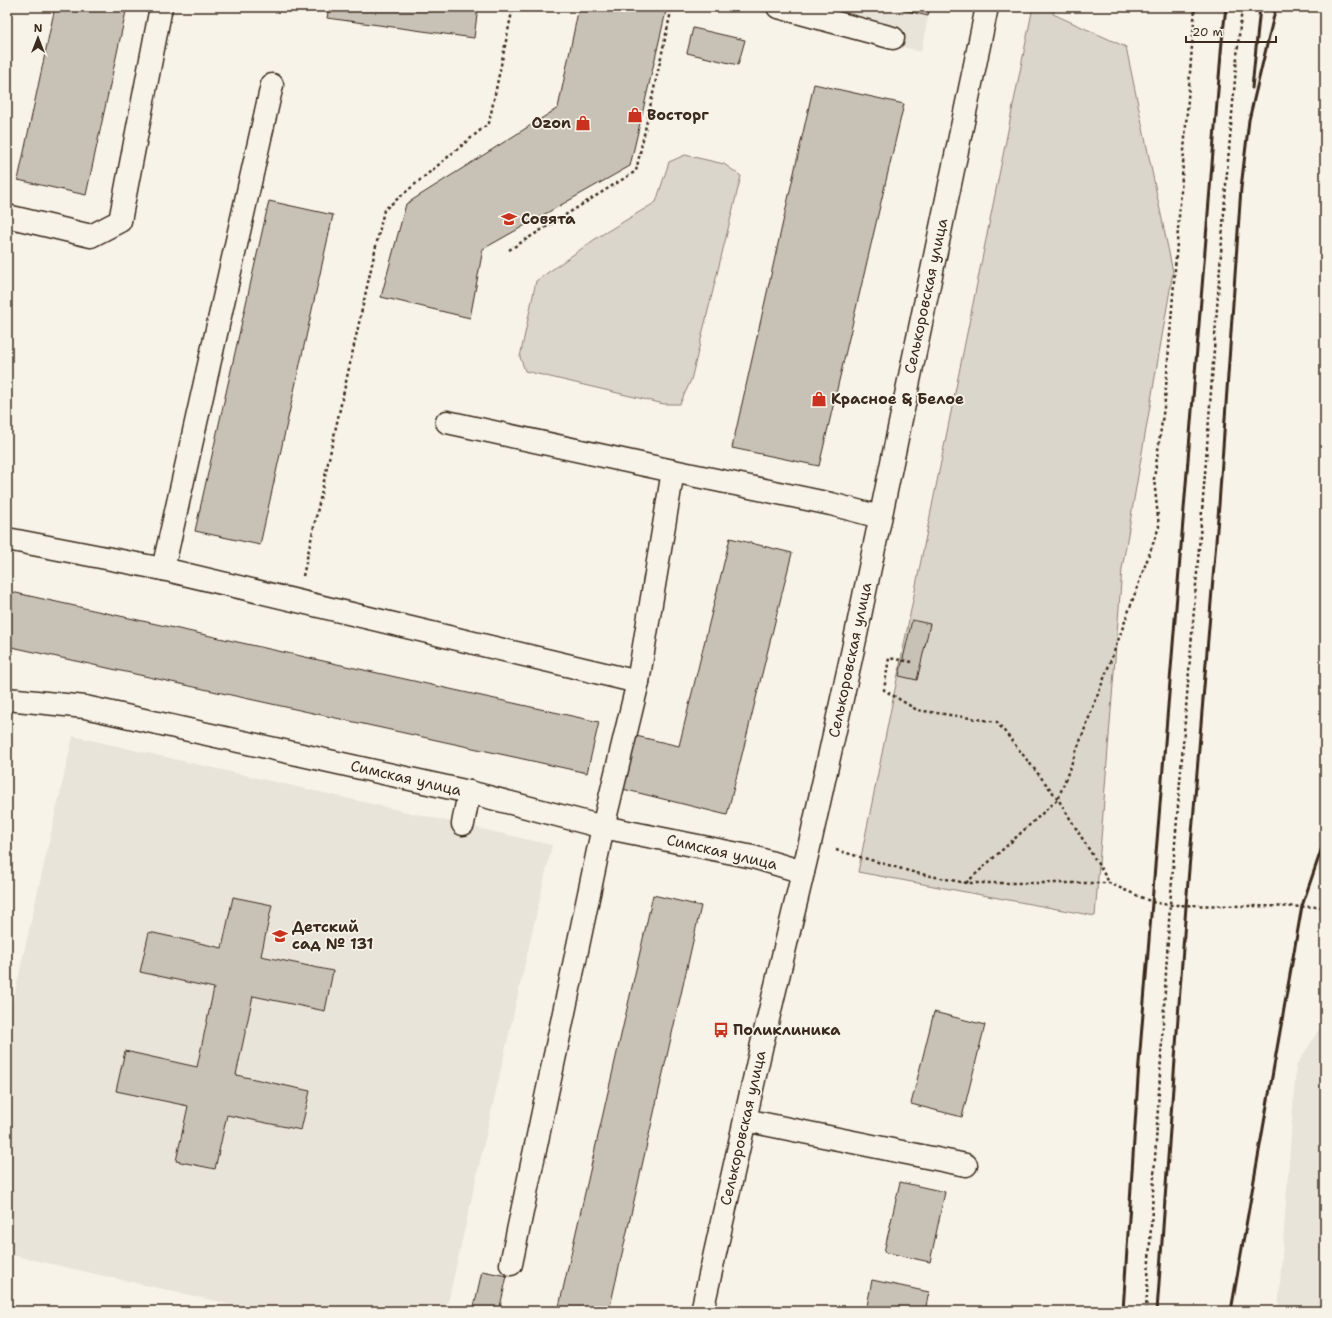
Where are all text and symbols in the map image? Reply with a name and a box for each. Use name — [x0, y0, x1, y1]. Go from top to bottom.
north arrow — [18, 18, 58, 58]
scale bar — [1186, 18, 1276, 44]
text: N — [34, 21, 43, 36]
text: 20 m — [1192, 24, 1223, 40]
place label: Восторг — [647, 105, 709, 125]
shop icon: Восторг — [626, 106, 644, 124]
place label: Ozon — [531, 113, 571, 133]
shop icon: Ozon — [574, 114, 592, 132]
place label: Совята — [521, 209, 576, 229]
school or university icon: Совята — [500, 210, 518, 228]
street label: Селькоровская улица — [900, 216, 952, 376]
place label: Красное & Белое — [831, 389, 964, 409]
shop icon: Красное & Белое — [810, 390, 828, 408]
street label: Селькоровская улица — [824, 580, 876, 740]
street label: Симская улица — [349, 756, 464, 801]
street label: Симская улица — [665, 830, 780, 875]
place label: Детский сад № 131 — [292, 917, 373, 954]
school or university icon: Детский сад № 131 — [271, 927, 289, 945]
place label: Поликлиника — [733, 1020, 841, 1040]
bus stop icon: Поликлиника — [712, 1021, 730, 1039]
street label: Селькоровская улица — [715, 1048, 771, 1207]

